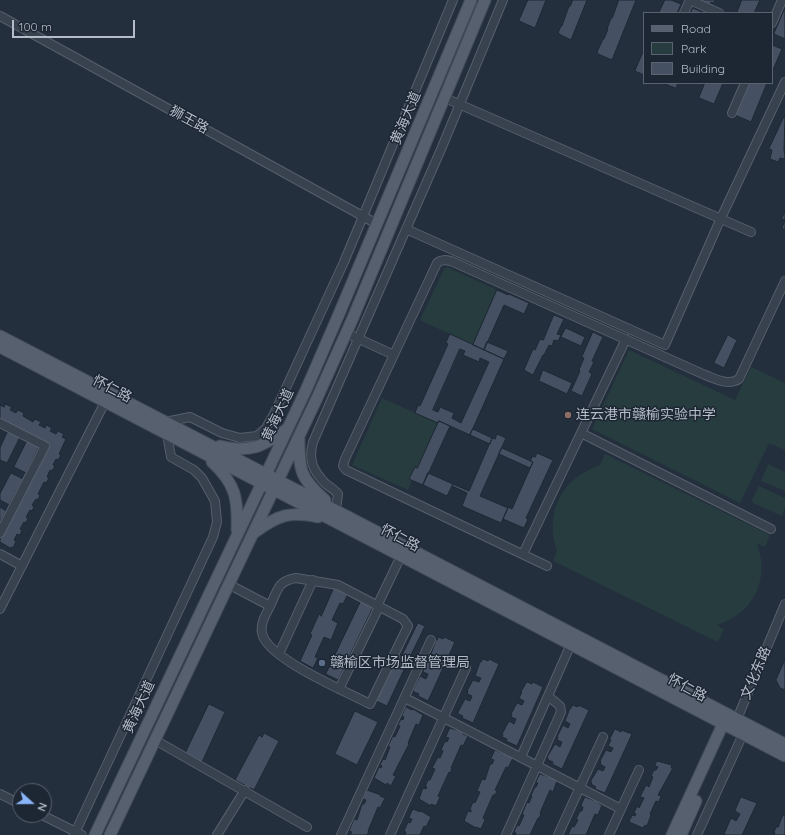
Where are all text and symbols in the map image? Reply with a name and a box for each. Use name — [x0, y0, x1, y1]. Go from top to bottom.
scale bar — [14, 12, 137, 38]
legend — [643, 12, 773, 84]
text: 100 m — [19, 19, 52, 34]
text: Road — [681, 21, 711, 36]
text: Park — [681, 41, 706, 56]
text: Building — [681, 61, 725, 76]
street label: 黄海大道 — [387, 89, 425, 147]
street label: 狮王路 — [167, 102, 211, 138]
street label: 怀仁路 — [89, 372, 135, 406]
street label: 黄海大道 — [259, 386, 297, 444]
place label: 连云港市赣榆实验中学 — [576, 407, 716, 423]
marker: 连云港市赣榆实验中学 — [563, 410, 573, 420]
street label: 怀仁路 — [377, 521, 423, 555]
street label: 文化东路 — [737, 644, 775, 702]
place label: 赣榆区市场监督管理局 — [330, 655, 470, 671]
marker: 赣榆区市场监督管理局 — [317, 658, 327, 668]
street label: 怀仁路 — [665, 671, 709, 705]
street label: 黄海大道 — [120, 678, 158, 736]
north arrow — [12, 783, 52, 823]
text: N — [34, 801, 50, 813]

